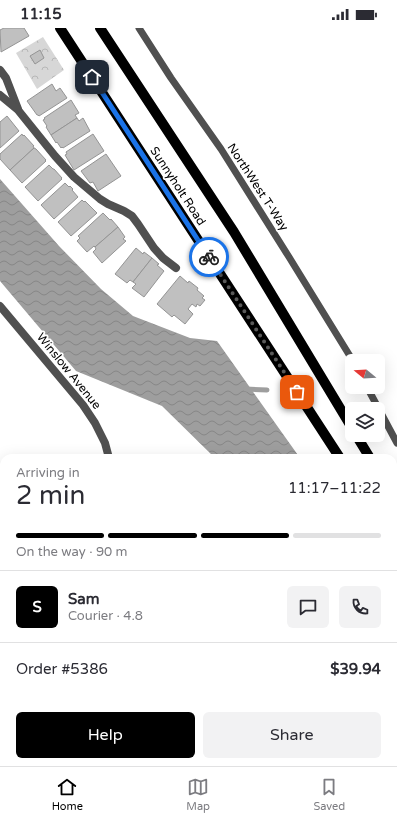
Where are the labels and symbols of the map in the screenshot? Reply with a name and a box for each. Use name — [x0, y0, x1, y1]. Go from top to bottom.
pin — [75, 60, 109, 94]
street label: NorthWest T-Way — [225, 141, 292, 234]
street label: Sunnyholt Road — [147, 144, 209, 228]
courier — [189, 237, 229, 277]
street label: Winslow Avenue — [34, 330, 104, 412]
north arrow — [345, 354, 385, 394]
pin — [280, 375, 314, 409]

